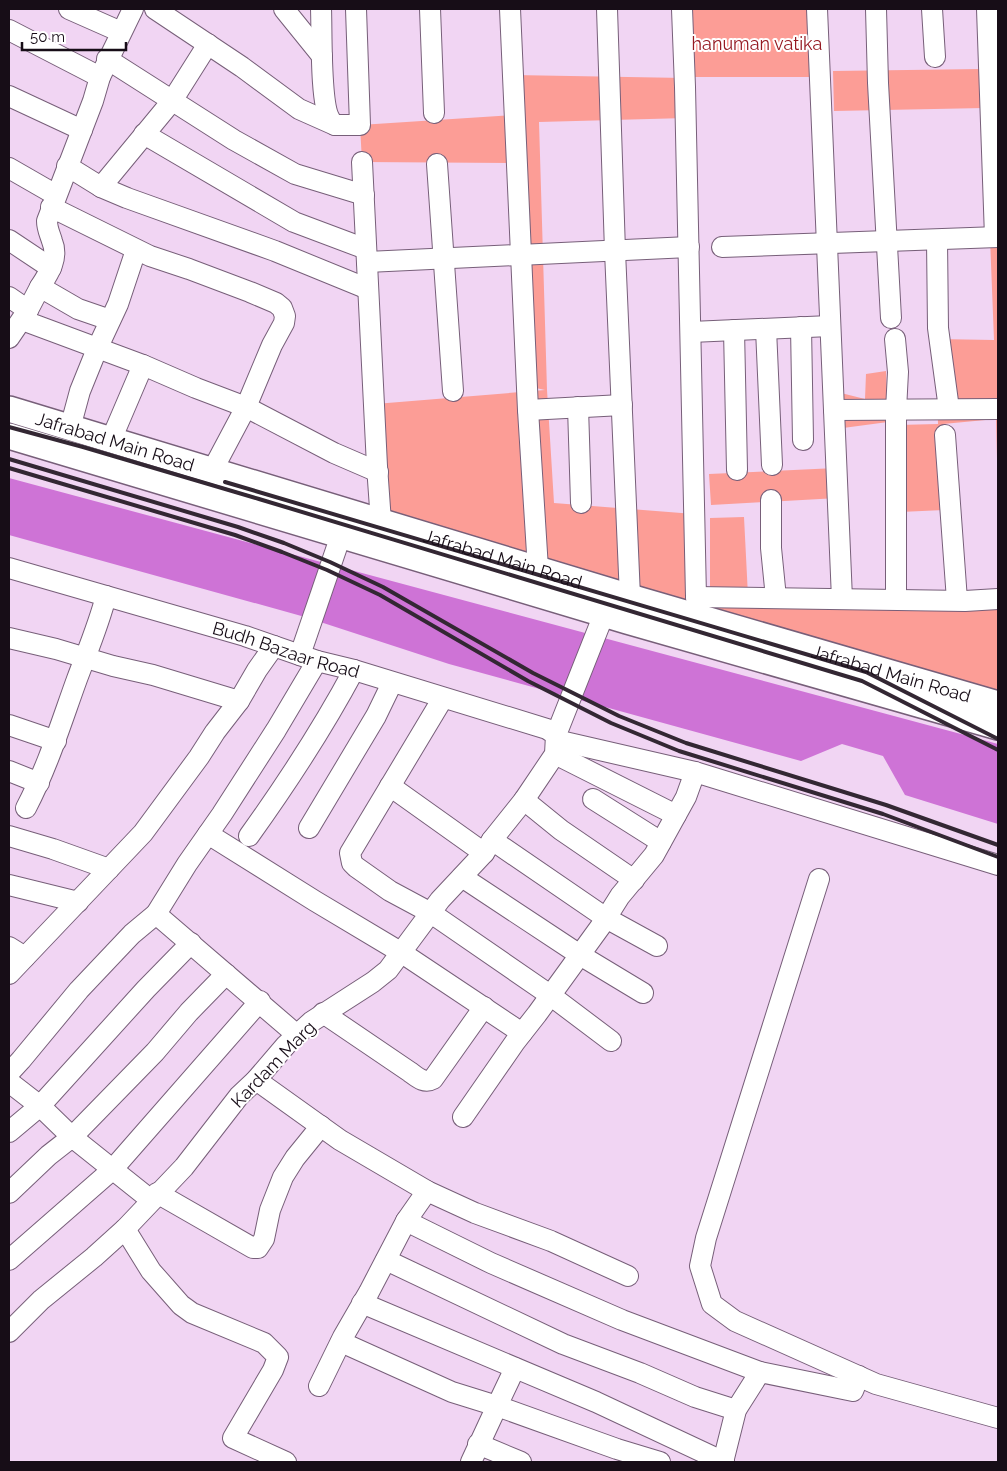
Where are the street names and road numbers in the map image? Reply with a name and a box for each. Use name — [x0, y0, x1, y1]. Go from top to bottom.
street label: Jafrabad Main Road — [33, 407, 197, 475]
street label: Jafrabad Main Road — [421, 525, 585, 592]
street label: Budh Bazaar Road — [210, 617, 362, 682]
street label: Jafrabad Main Road — [809, 640, 973, 706]
street label: Kardam Marg — [226, 1016, 320, 1112]

